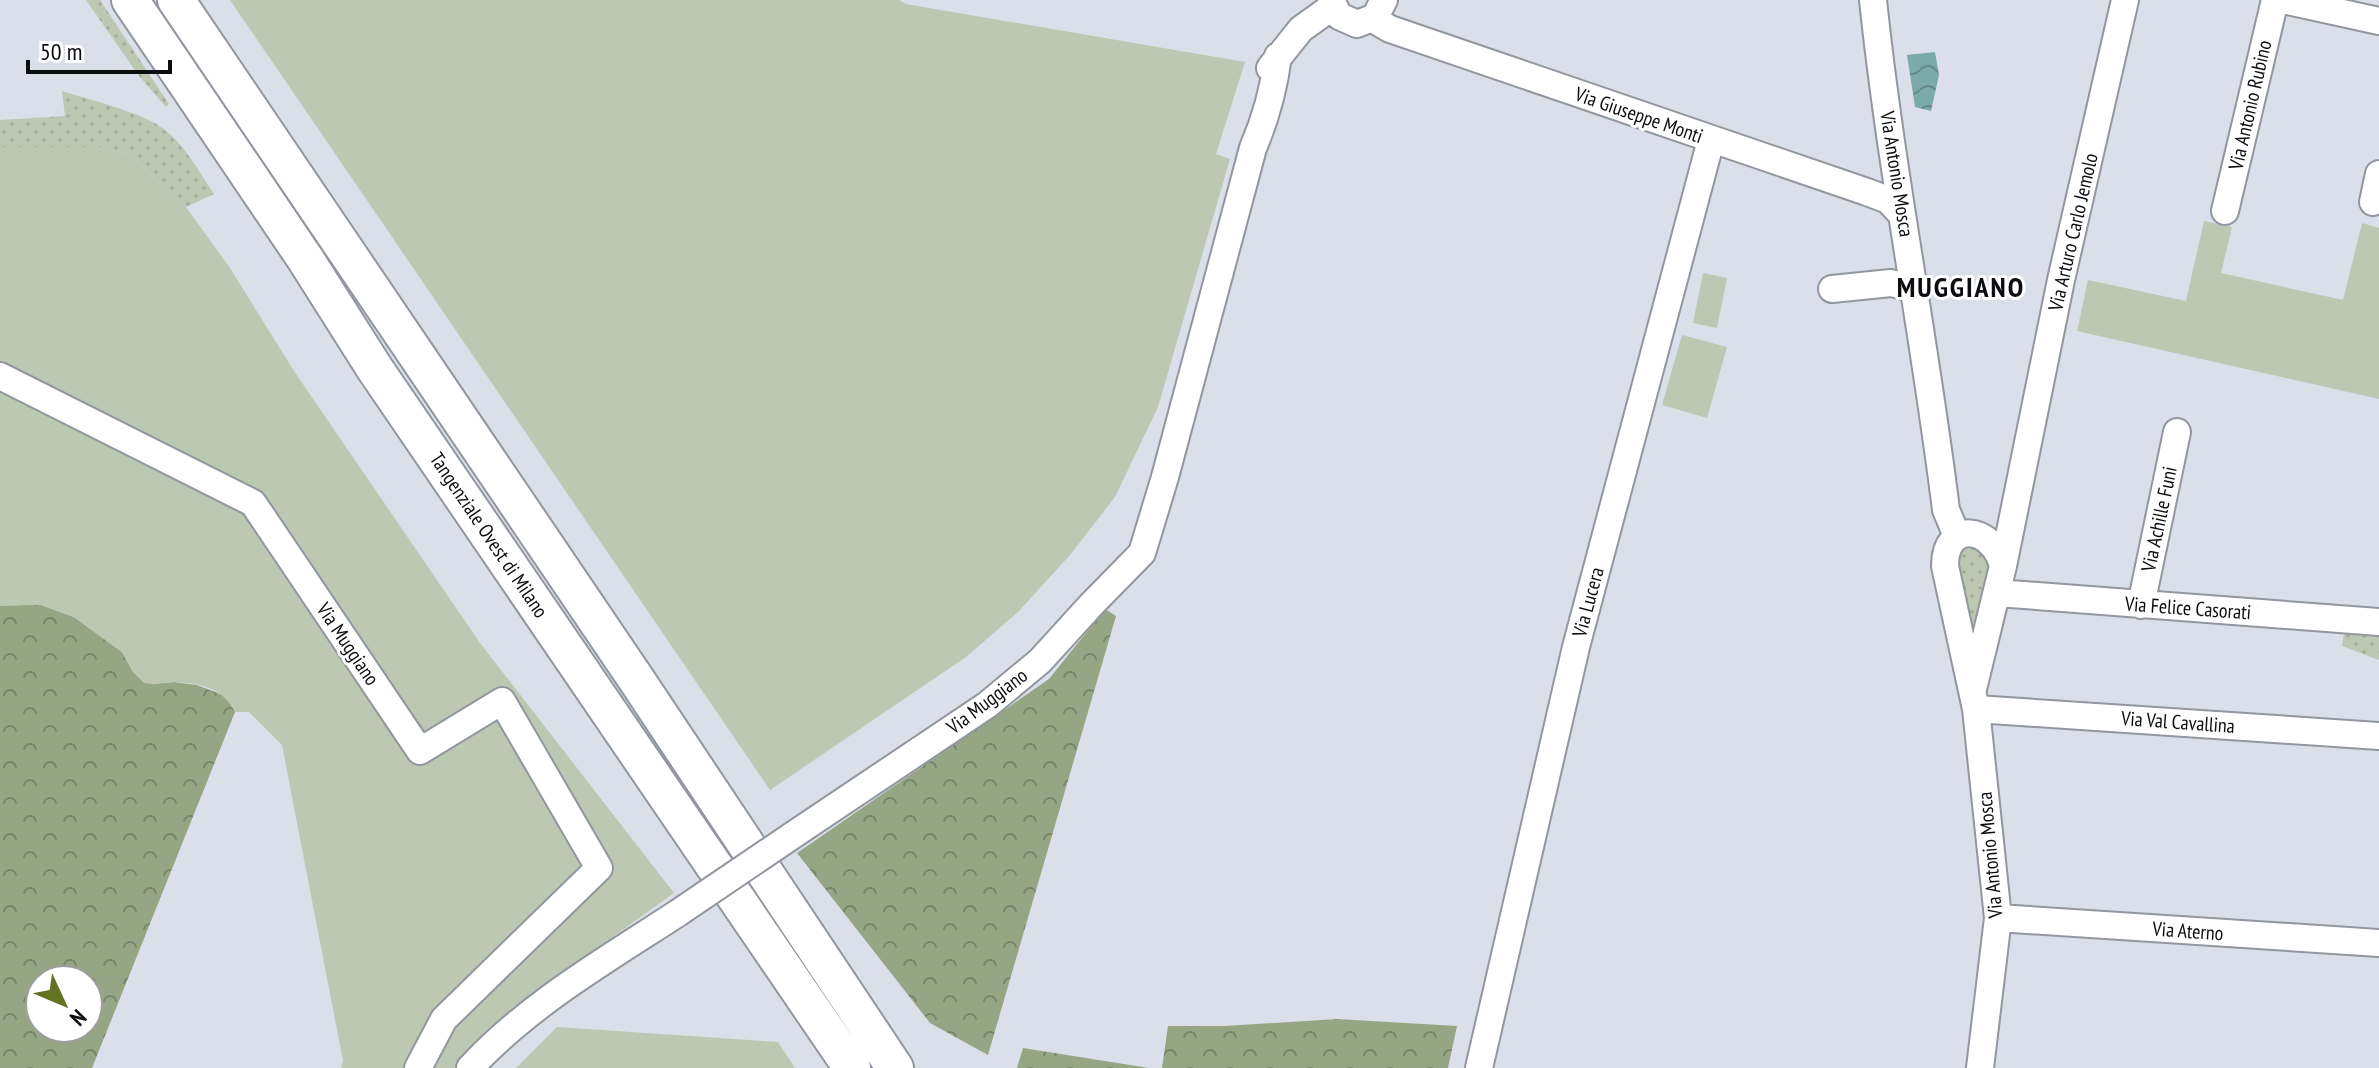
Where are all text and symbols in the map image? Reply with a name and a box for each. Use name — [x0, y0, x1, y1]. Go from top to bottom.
scale bar — [28, 24, 170, 74]
text: 50 m — [40, 36, 82, 67]
street label: Via Antonio Rubino — [2222, 38, 2278, 173]
street label: Via Giuseppe Monti — [1571, 81, 1706, 149]
street label: Via Antonio Mosca — [1874, 108, 1920, 239]
street label: Via Arturo Carlo Jemolo — [2042, 151, 2104, 314]
district label: MUGGIANO — [1897, 268, 2025, 305]
street label: Tangenziale Ovest di Milano — [424, 447, 554, 623]
street label: Via Achille Funi — [2135, 464, 2183, 575]
street label: Via Lucera — [1566, 564, 1610, 641]
street label: Via Felice Casorati — [2123, 591, 2252, 625]
street label: Via Muggiano — [310, 597, 385, 690]
street label: Via Muggiano — [941, 662, 1032, 740]
street label: Via Val Cavallina — [2119, 705, 2236, 739]
street label: Via Antonio Mosca — [1972, 791, 2009, 920]
street label: Via Aterno — [2151, 915, 2224, 946]
north arrow — [24, 964, 104, 1044]
text: N — [64, 1004, 93, 1032]

